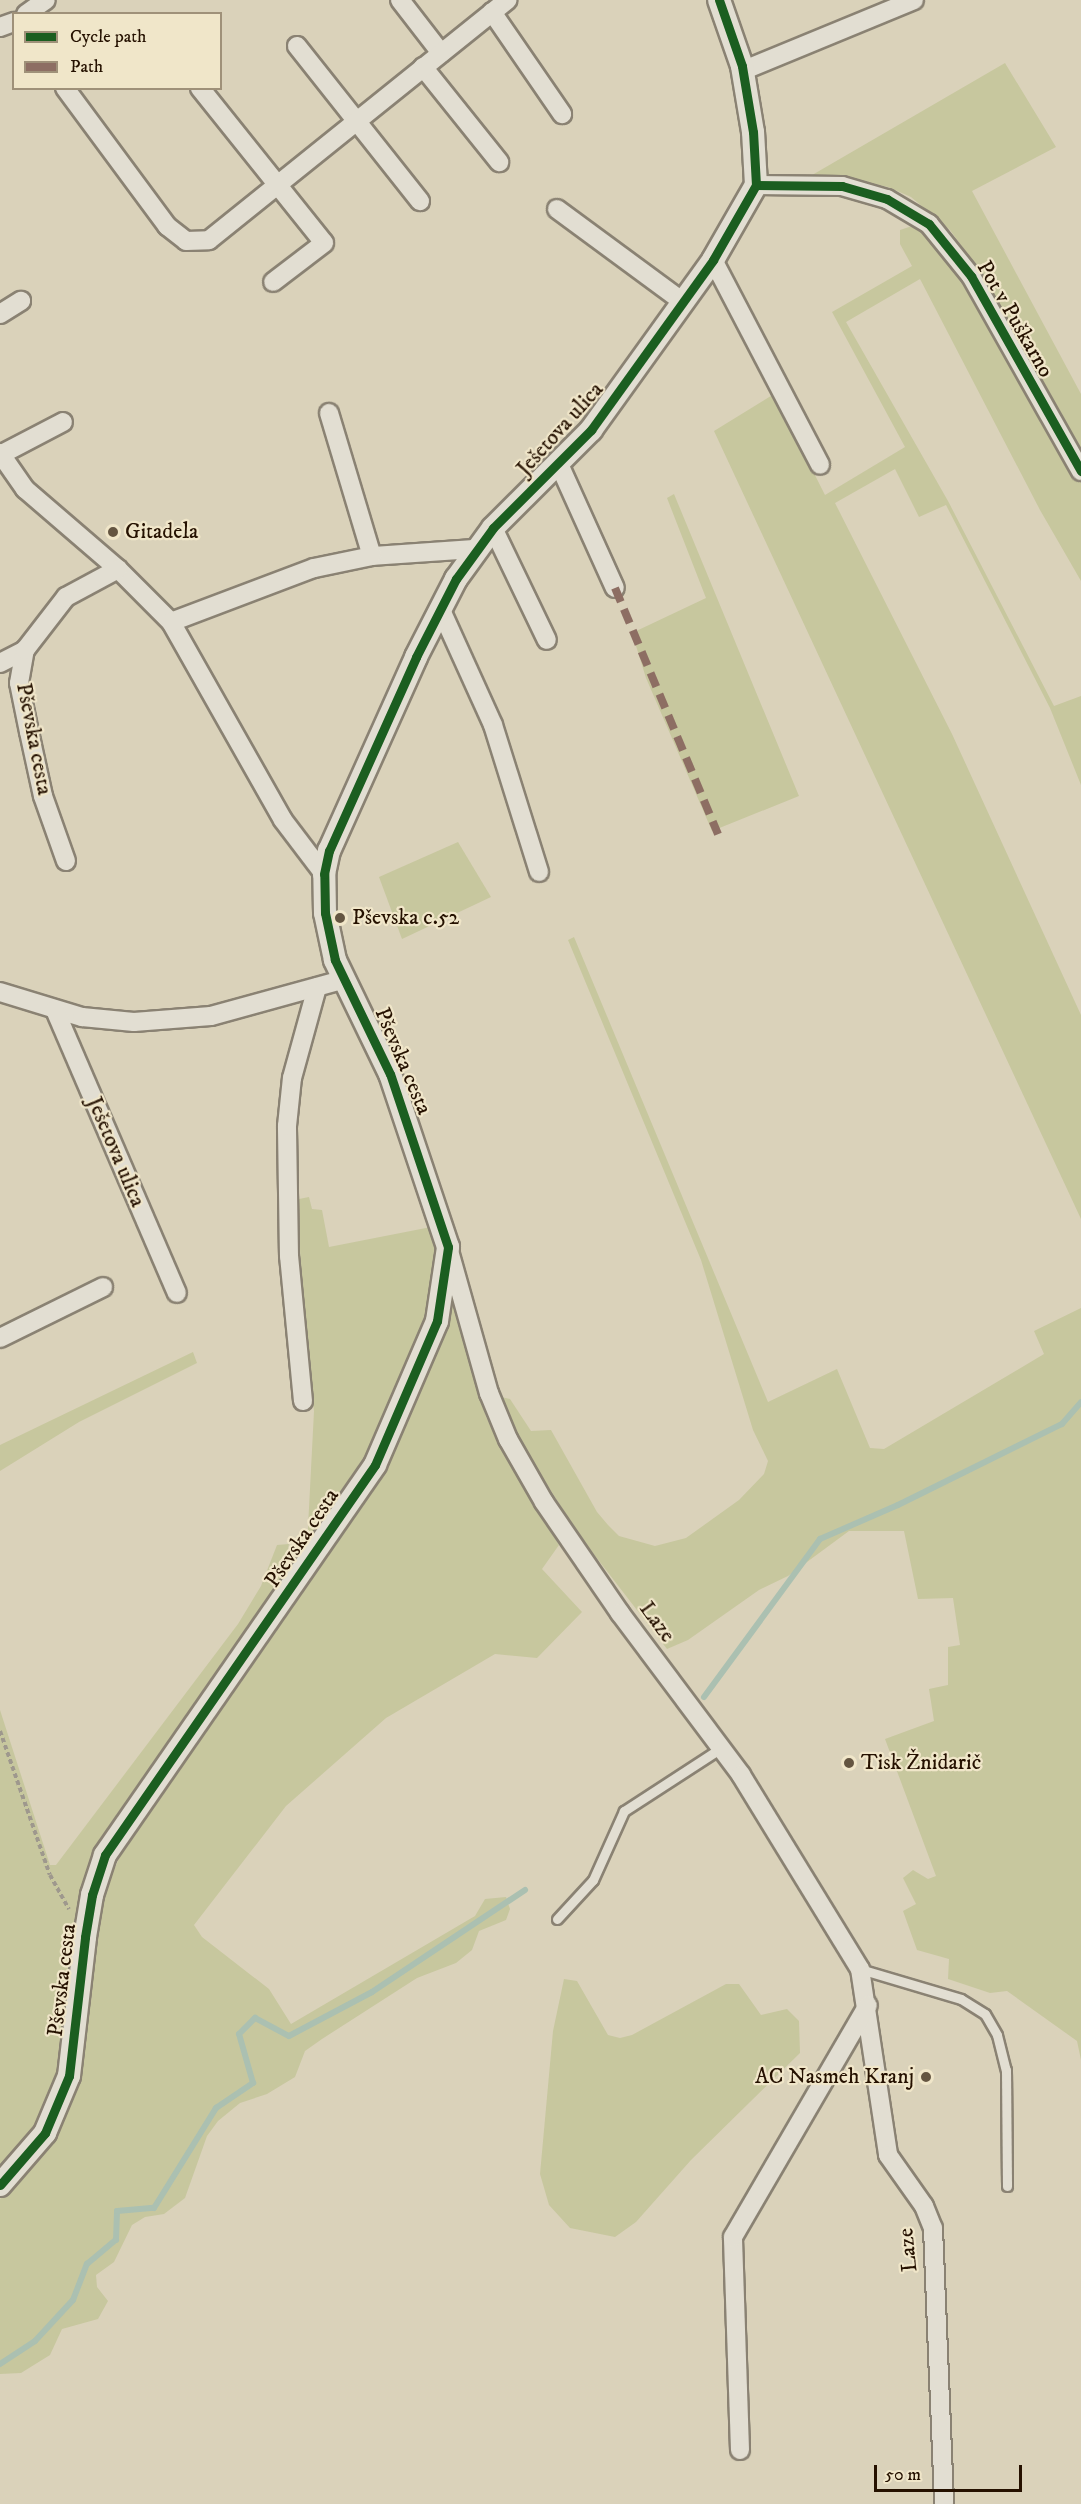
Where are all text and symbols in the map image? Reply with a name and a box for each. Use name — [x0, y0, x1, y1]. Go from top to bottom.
legend — [12, 12, 222, 90]
text: Cycle path — [70, 26, 147, 48]
text: Path — [70, 56, 103, 78]
street label: Pot v Puškarno — [971, 256, 1059, 382]
street label: Ješetova ulica — [511, 377, 609, 481]
place label: Gitadela — [125, 519, 198, 545]
marker: Gitadela — [106, 525, 120, 539]
street label: Pševska cesta — [10, 681, 58, 797]
place label: Pševska c.52 — [352, 905, 459, 931]
marker: Pševska c.52 — [333, 911, 347, 925]
street label: Pševska cesta — [369, 1004, 437, 1118]
street label: Ješetova ulica — [81, 1093, 151, 1211]
street label: Pševska cesta — [259, 1484, 345, 1592]
street label: Laze — [633, 1597, 681, 1647]
place label: Tisk Žnidarič — [861, 1750, 981, 1776]
marker: Tisk Žnidarič — [842, 1756, 856, 1770]
street label: Pševska cesta — [42, 1922, 82, 2038]
place label: AC Nasmeh Kranj — [755, 2064, 914, 2090]
marker: AC Nasmeh Kranj — [919, 2070, 933, 2084]
street label: Laze — [893, 2227, 923, 2273]
scale bar — [877, 2453, 1026, 2491]
text: 50 m — [885, 2464, 921, 2486]

